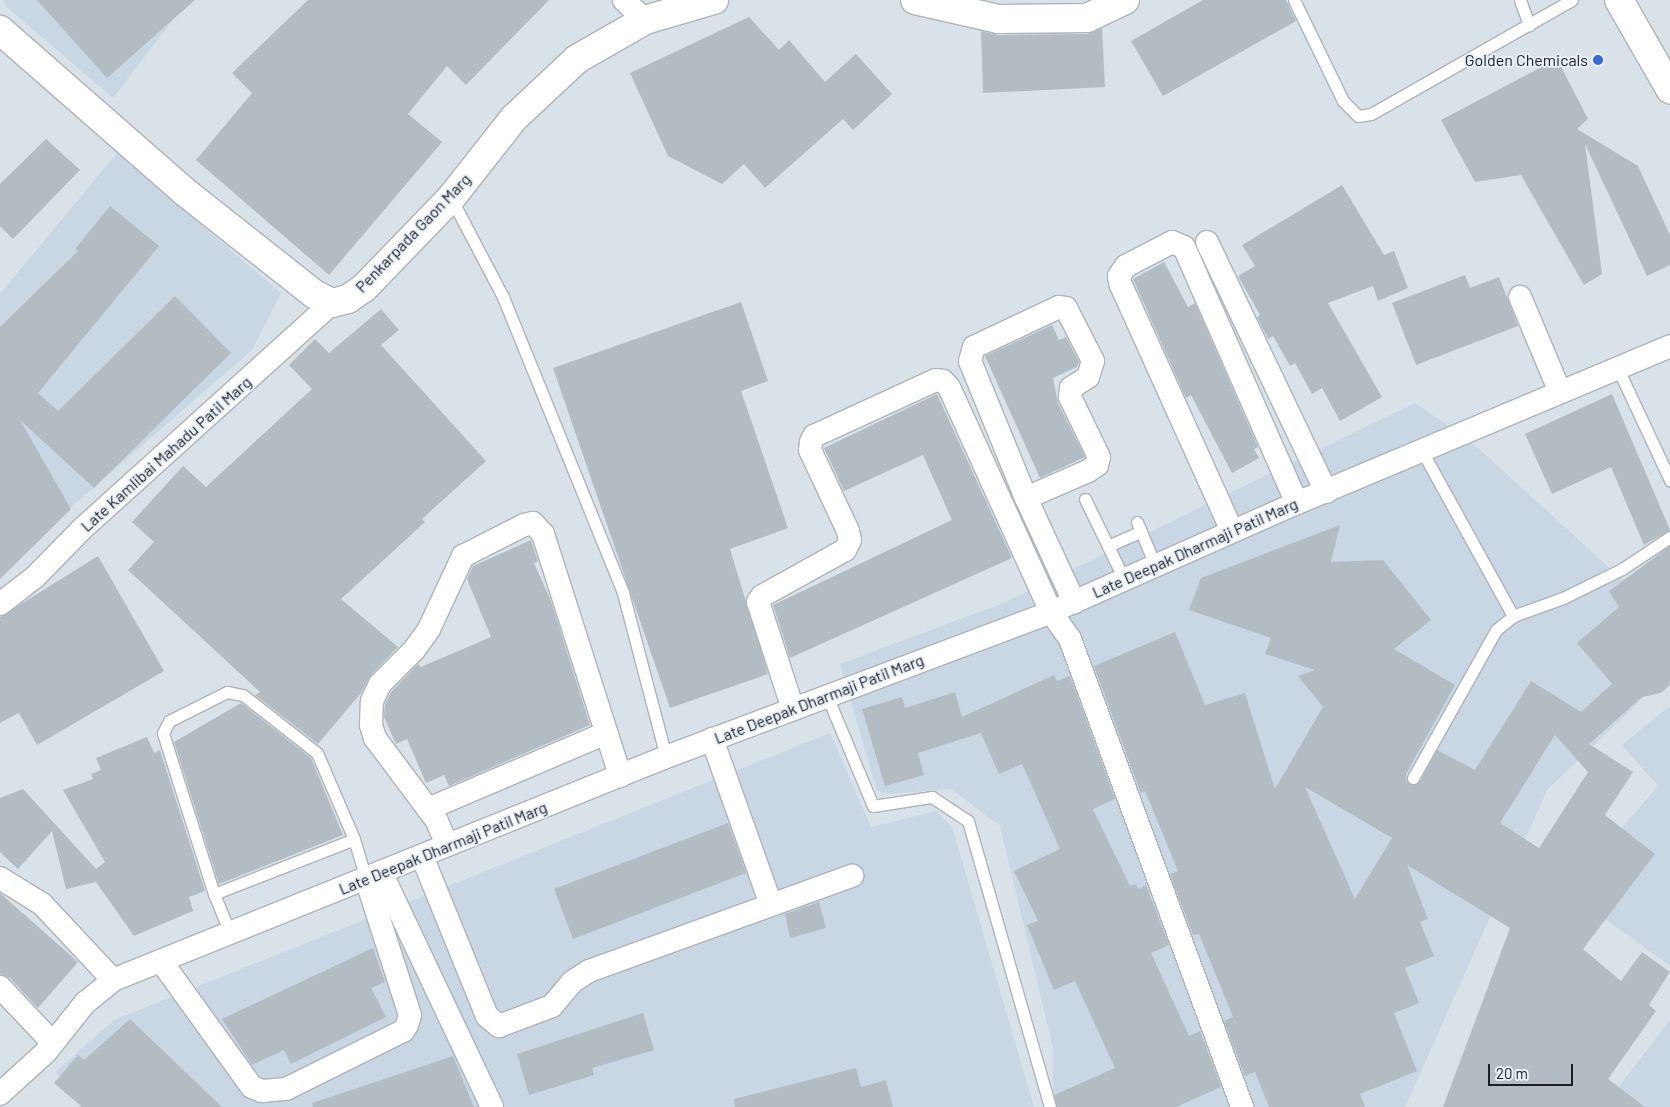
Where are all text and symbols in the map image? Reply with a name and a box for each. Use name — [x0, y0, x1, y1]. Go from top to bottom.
place label: Golden Chemicals — [1465, 50, 1588, 70]
marker: Golden Chemicals — [1592, 54, 1604, 66]
street label: Penkarpada Gaon Marg — [351, 170, 475, 296]
street label: Late Kamlibai Mahadu Patil Marg — [77, 372, 255, 536]
street label: Late Deepak Dharmaji Patil Marg — [1089, 494, 1301, 602]
street label: Late Deepak Dharmaji Patil Marg — [711, 650, 927, 748]
street label: Late Deepak Dharmaji Patil Marg — [336, 797, 550, 899]
scale bar — [1490, 1054, 1575, 1086]
text: 20 m — [1496, 1064, 1528, 1082]

